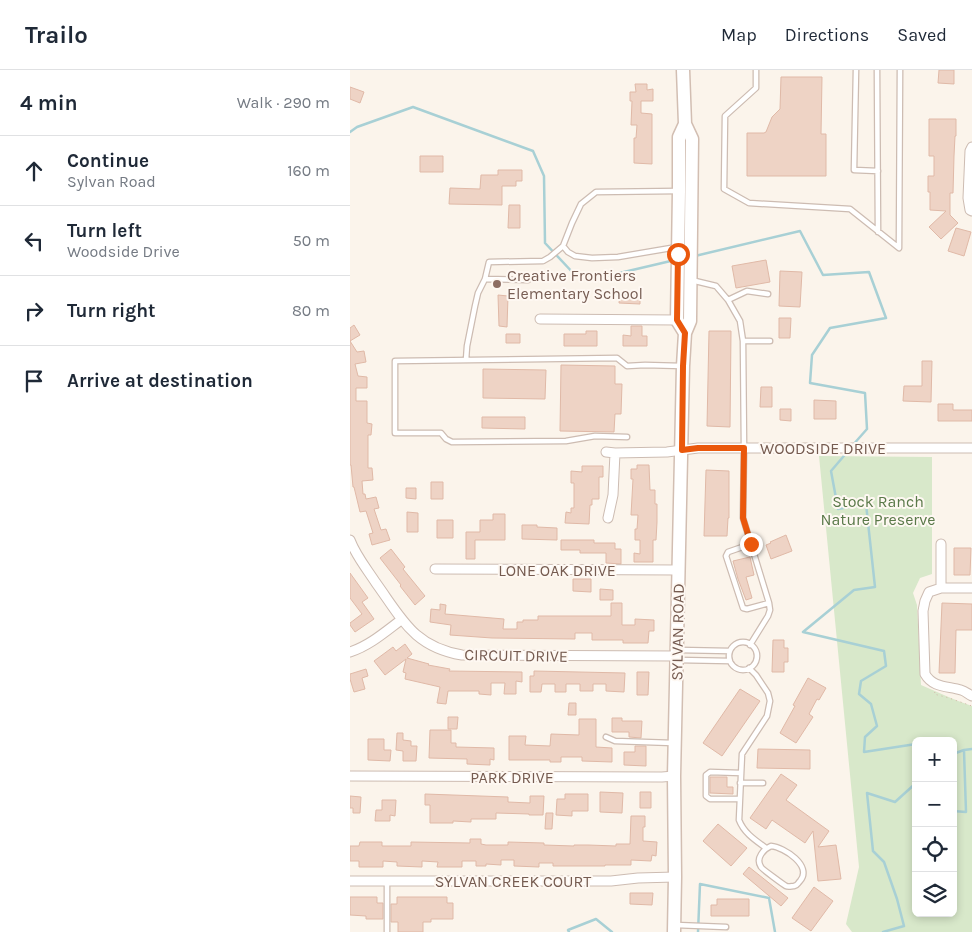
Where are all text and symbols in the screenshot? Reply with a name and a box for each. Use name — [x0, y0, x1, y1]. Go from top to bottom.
text: Trailo — [25, 21, 88, 49]
text: Map — [721, 24, 757, 46]
text: Directions — [785, 24, 869, 46]
text: Saved — [897, 24, 947, 46]
text: 4 min — [20, 91, 78, 115]
text: Walk · 290 m — [237, 93, 330, 112]
text: Continue — [67, 150, 149, 172]
icon: ahead — [20, 157, 48, 185]
text: 160 m — [287, 161, 330, 180]
text: Sylvan Road — [67, 172, 156, 191]
text: Turn left — [67, 220, 142, 242]
icon: left — [20, 227, 48, 255]
text: 50 m — [293, 231, 330, 250]
text: Woodside Drive — [67, 242, 180, 261]
route start — [667, 243, 690, 266]
place label: Creative Frontiers Elementary School — [507, 266, 643, 303]
marker: Creative Frontiers Elementary School — [491, 278, 503, 290]
icon: right — [20, 297, 48, 325]
text: Turn right — [67, 300, 156, 322]
text: 80 m — [292, 301, 330, 320]
icon: arrive — [20, 367, 48, 395]
text: Arrive at destination — [67, 370, 253, 392]
street label: WOODSIDE DRIVE — [760, 439, 886, 458]
park label: Stock Ranch Nature Preserve — [821, 492, 935, 529]
route end — [740, 533, 763, 556]
street label: LONE OAK DRIVE — [498, 561, 616, 580]
street label: SYLVAN ROAD — [667, 583, 688, 681]
street label: CIRCUIT DRIVE — [464, 645, 568, 666]
map controls — [912, 737, 957, 917]
button: + — [912, 737, 957, 782]
street label: PARK DRIVE — [470, 768, 554, 787]
button: − — [912, 782, 957, 827]
button: locate — [912, 827, 957, 872]
street label: SYLVAN CREEK COURT — [435, 872, 591, 891]
button: layers — [912, 872, 957, 917]

